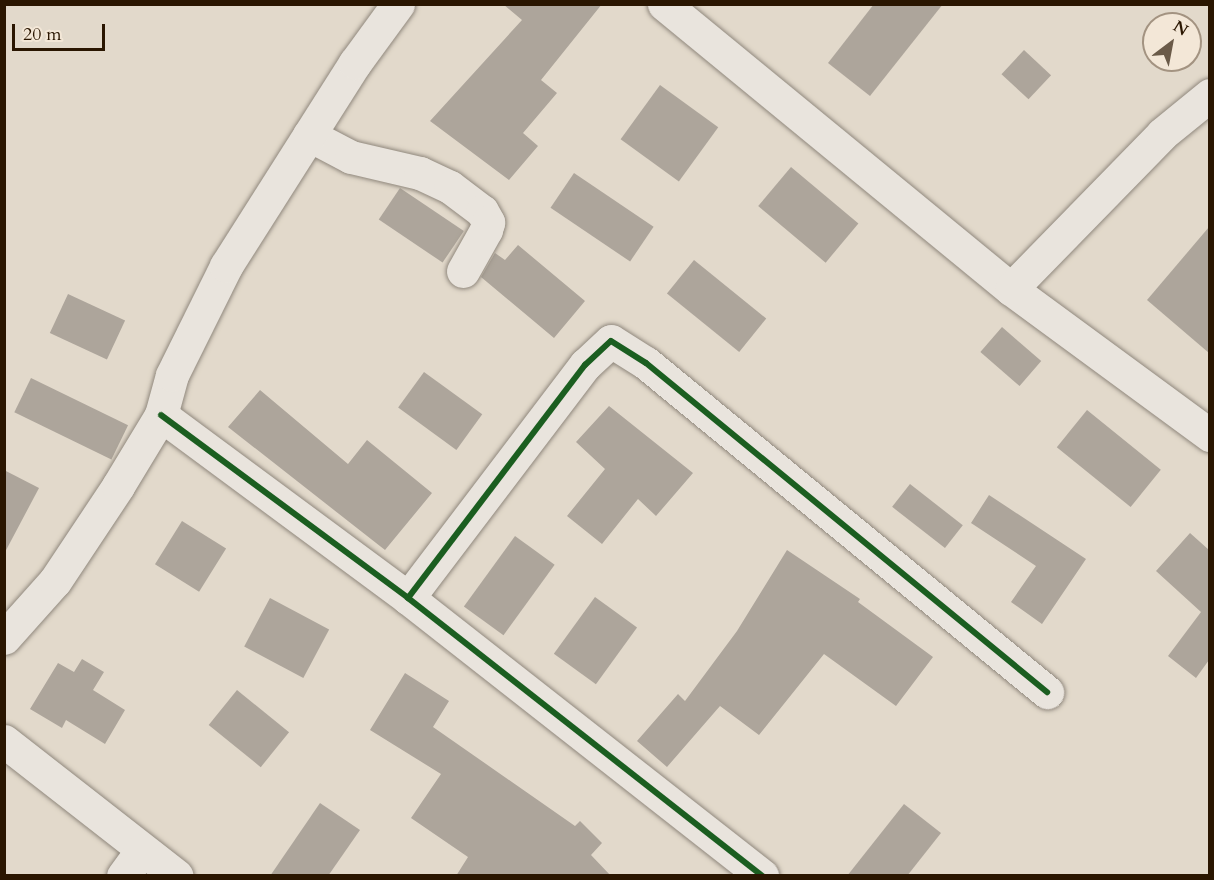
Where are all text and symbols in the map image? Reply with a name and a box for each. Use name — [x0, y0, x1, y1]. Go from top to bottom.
scale bar — [15, 12, 108, 50]
north arrow — [1142, 12, 1202, 72]
text: N — [1169, 15, 1192, 41]
text: 20 m — [23, 22, 62, 47]

